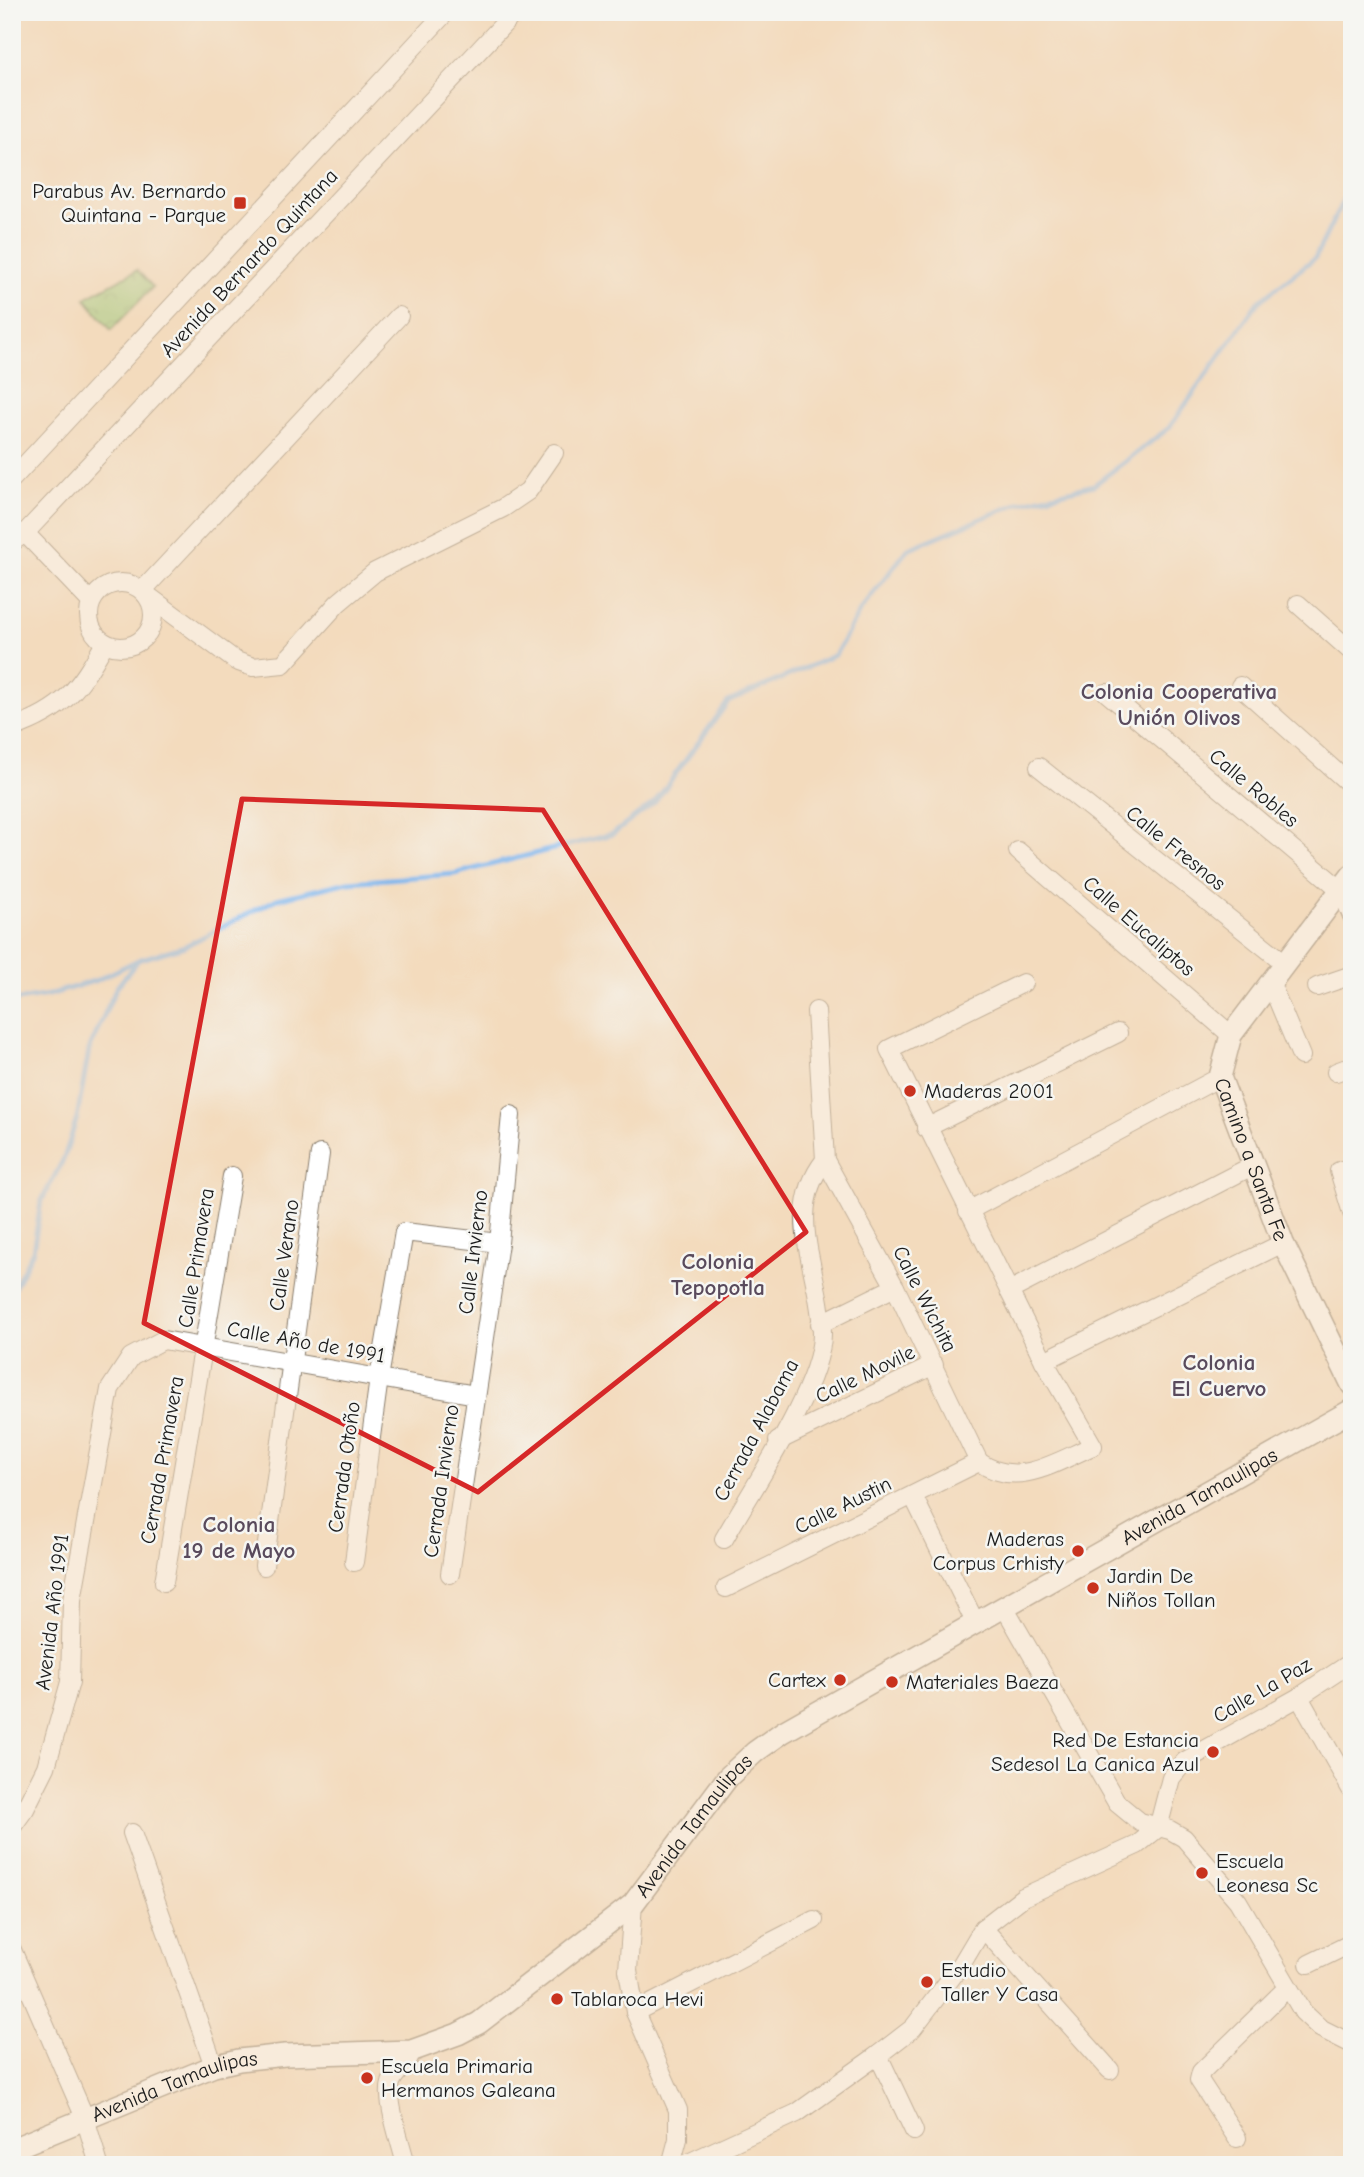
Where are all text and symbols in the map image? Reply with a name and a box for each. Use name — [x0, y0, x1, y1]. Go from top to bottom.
street label: Avenida Bernardo Quintana — [156, 164, 342, 362]
place label: Parabus Av. Bernardo Quintana - Parque — [32, 179, 226, 227]
marker: Parabus Av. Bernardo Quintana - Parque — [232, 195, 248, 211]
district label: Colonia Cooperativa Unión Olivos — [1081, 678, 1277, 731]
street label: Calle Robles — [1205, 744, 1303, 832]
street label: Calle Fresnos — [1121, 801, 1231, 895]
street label: Calle Eucaliptos — [1078, 871, 1200, 981]
street label: Camino a Santa Fe — [1209, 1074, 1293, 1244]
place label: Maderas 2001 — [924, 1079, 1054, 1103]
marker: Maderas 2001 — [902, 1083, 918, 1099]
street label: Calle Primavera — [173, 1186, 219, 1330]
street label: Calle Invierno — [453, 1188, 493, 1316]
street label: Calle Verano — [264, 1198, 304, 1312]
street label: Calle Wichita — [888, 1242, 962, 1356]
district label: Colonia Tepopotla — [671, 1248, 765, 1301]
street label: Calle Año de 1991 — [225, 1316, 387, 1368]
street label: Calle Movile — [811, 1340, 919, 1408]
district label: Colonia El Cuervo — [1172, 1349, 1267, 1402]
street label: Cerrada Alabama — [708, 1355, 804, 1505]
street label: Cerrada Primavera — [135, 1374, 189, 1546]
street label: Cerrada Otoño — [323, 1400, 365, 1534]
street label: Cerrada Invierno — [418, 1403, 464, 1559]
street label: Avenida Tamaulipas — [1117, 1443, 1282, 1550]
street label: Calle Austin — [791, 1471, 895, 1539]
district label: Colonia 19 de Mayo — [183, 1511, 296, 1564]
place label: Maderas Corpus Crhisty — [933, 1527, 1065, 1575]
street label: Avenida Año 1991 — [31, 1532, 73, 1692]
marker: Maderas Corpus Crhisty — [1070, 1543, 1086, 1559]
place label: Jardin De Niños Tollan — [1107, 1564, 1216, 1612]
marker: Jardin De Niños Tollan — [1085, 1580, 1101, 1596]
street label: Calle La Paz — [1209, 1652, 1315, 1728]
place label: Cartex — [768, 1668, 826, 1692]
place label: Materiales Baeza — [906, 1670, 1059, 1694]
marker: Cartex — [832, 1672, 848, 1688]
marker: Materiales Baeza — [884, 1674, 900, 1690]
place label: Red De Estancia Sedesol La Canica Azul — [991, 1728, 1199, 1776]
marker: Red De Estancia Sedesol La Canica Azul — [1205, 1744, 1221, 1760]
street label: Avenida Tamaulipas — [630, 1749, 757, 1902]
place label: Escuela Leonesa Sc — [1216, 1849, 1318, 1897]
marker: Escuela Leonesa Sc — [1194, 1865, 1210, 1881]
place label: Estudio Taller Y Casa — [941, 1958, 1059, 2006]
marker: Estudio Taller Y Casa — [919, 1974, 935, 1990]
place label: Tablaroca Hevi — [571, 1987, 704, 2011]
marker: Tablaroca Hevi — [549, 1991, 565, 2007]
street label: Avenida Tamaulipas — [88, 2046, 259, 2127]
place label: Escuela Primaria Hermanos Galeana — [381, 2054, 556, 2102]
marker: Escuela Primaria Hermanos Galeana — [359, 2070, 375, 2086]

